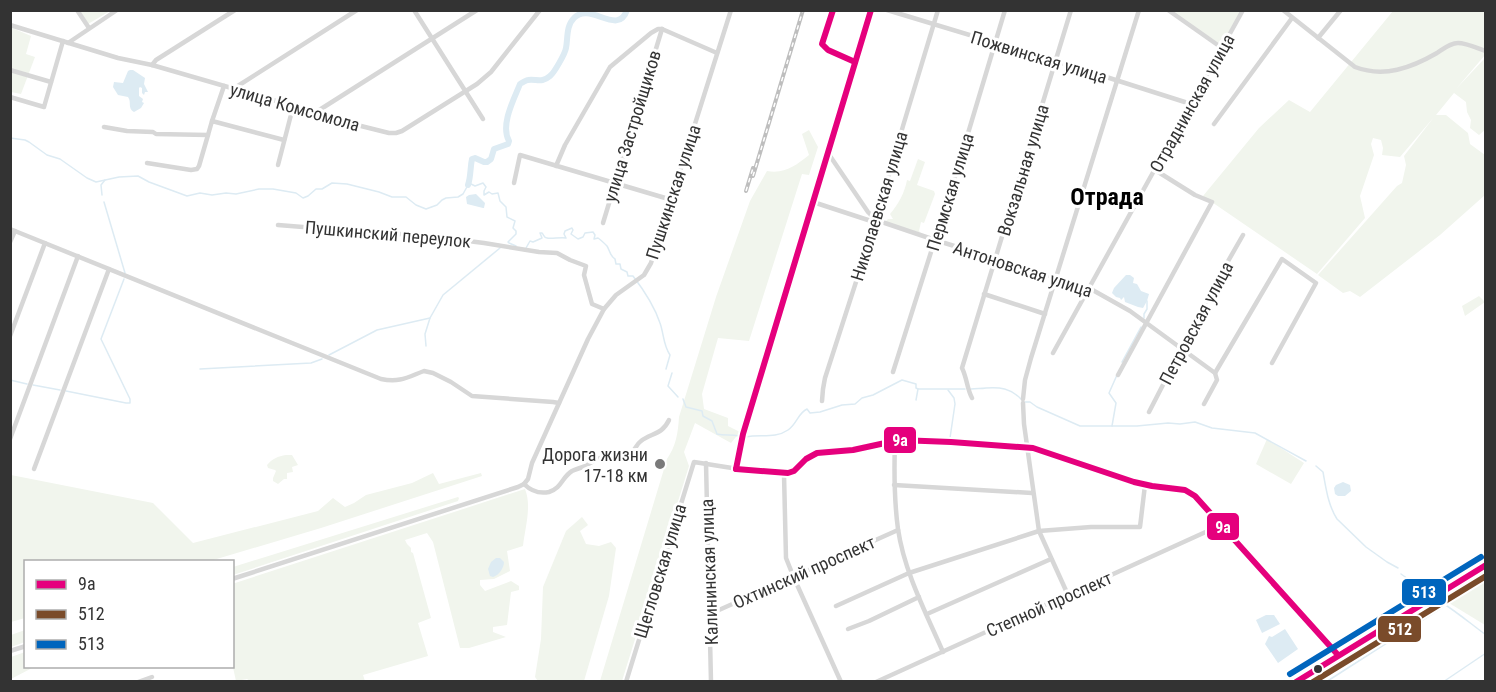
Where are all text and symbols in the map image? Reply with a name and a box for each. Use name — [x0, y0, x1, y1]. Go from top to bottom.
street label: Пожвинская улица — [968, 26, 1110, 88]
street label: Отраднинская улица — [1145, 30, 1239, 176]
street label: улица Застройщиков — [599, 48, 665, 204]
street label: улица Комсомола — [228, 78, 362, 136]
street label: Вокзальная улица — [993, 102, 1053, 238]
street label: Пушкинская улица — [641, 122, 705, 262]
street label: Николаевская улица — [846, 129, 912, 283]
street label: Пермская улица — [922, 131, 978, 253]
district label: Отрада — [1070, 183, 1144, 211]
street label: Пушкинский переулок — [304, 216, 472, 252]
street label: Антоновская улица — [951, 237, 1095, 301]
street label: Петровская улица — [1155, 258, 1237, 388]
line badge: 9а — [883, 426, 917, 454]
text: 9а — [892, 431, 908, 450]
place label: Дорога жизни 17-18 км — [542, 444, 648, 486]
marker: Дорога жизни 17-18 км — [653, 457, 667, 471]
street label: Калининская улица — [696, 498, 722, 646]
street label: Щегловская улица — [630, 501, 690, 641]
line badge: 9а — [1206, 512, 1240, 541]
text: 9а — [1215, 518, 1231, 537]
street label: Охтинский проспект — [730, 531, 879, 613]
legend — [24, 560, 234, 668]
street label: Степной проспект — [983, 567, 1115, 641]
text: 9а — [78, 573, 96, 594]
line badge: 513 — [1401, 578, 1447, 606]
text: 513 — [1412, 583, 1436, 602]
text: 512 — [78, 603, 105, 624]
line badge: 512 — [1377, 615, 1422, 643]
text: 512 — [1388, 620, 1412, 639]
text: 513 — [78, 633, 105, 654]
unlabelled marker — [1312, 663, 1324, 675]

